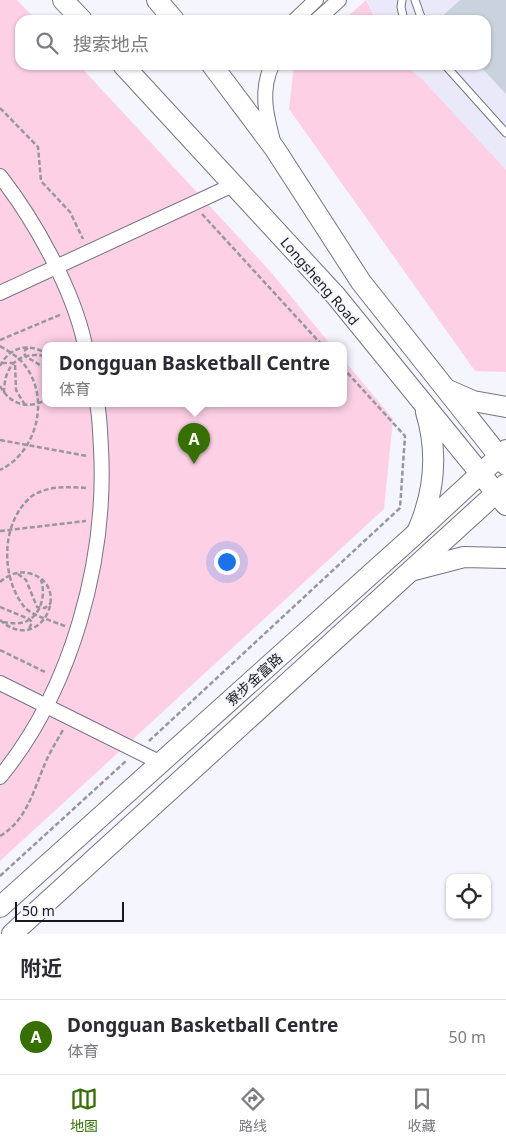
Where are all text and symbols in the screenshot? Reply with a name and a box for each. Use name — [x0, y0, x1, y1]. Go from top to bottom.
search box — [15, 15, 491, 70]
icon: search — [33, 29, 61, 57]
text: 搜索地点 — [73, 31, 149, 57]
street label: Longsheng Road — [276, 233, 364, 329]
popup — [42, 342, 347, 407]
text: Dongguan Basketball Centre — [59, 350, 330, 376]
text: 体育 — [59, 378, 91, 400]
pin: A — [178, 423, 210, 464]
your location — [214, 549, 240, 575]
street label: 寮步金富路 — [222, 649, 286, 709]
map controls — [446, 874, 491, 919]
button: locate — [446, 874, 491, 919]
scale bar — [15, 899, 124, 922]
text: 50 m — [22, 901, 55, 920]
text: 附近 — [20, 954, 62, 982]
text: Dongguan Basketball Centre — [67, 1012, 338, 1038]
text: A — [30, 1026, 42, 1048]
text: 50 m — [449, 1026, 486, 1048]
text: 体育 — [67, 1040, 99, 1062]
tab: 地图 — [70, 1085, 98, 1135]
tab: 路线 — [239, 1085, 267, 1135]
tab: 收藏 — [408, 1085, 436, 1135]

